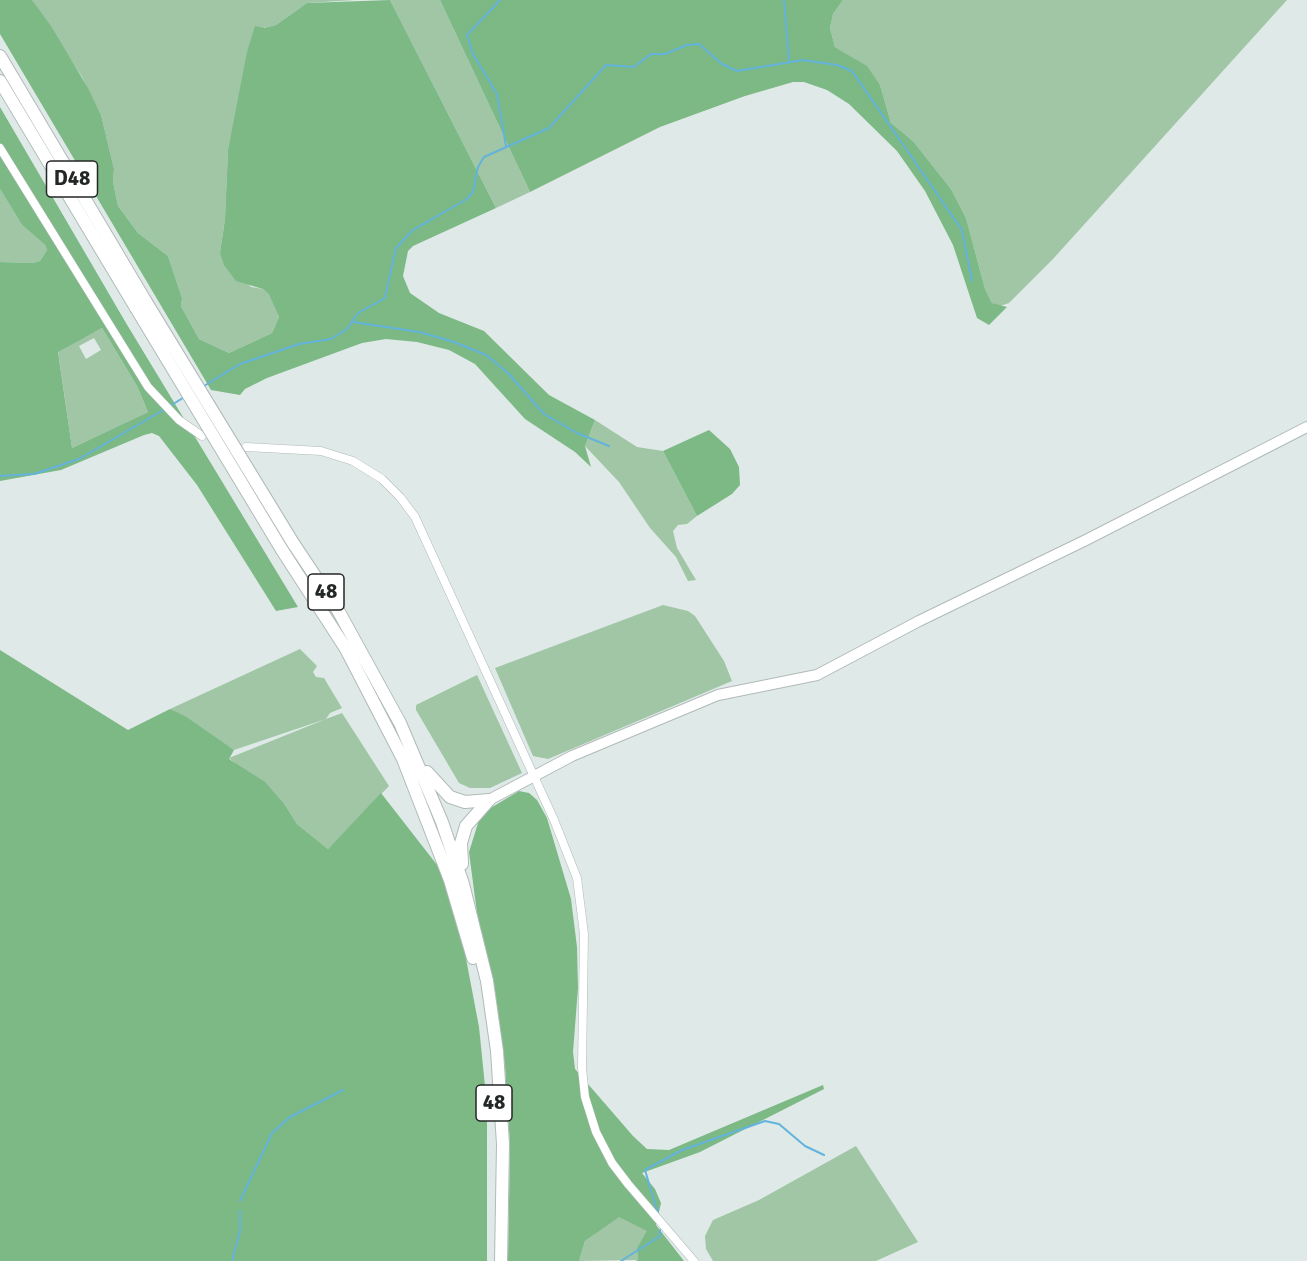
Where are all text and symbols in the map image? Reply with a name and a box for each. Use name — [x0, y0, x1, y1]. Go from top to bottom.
road number: D48 — [46, 161, 98, 197]
road number: 48 — [308, 574, 344, 610]
road number: 48 — [476, 1085, 512, 1121]

